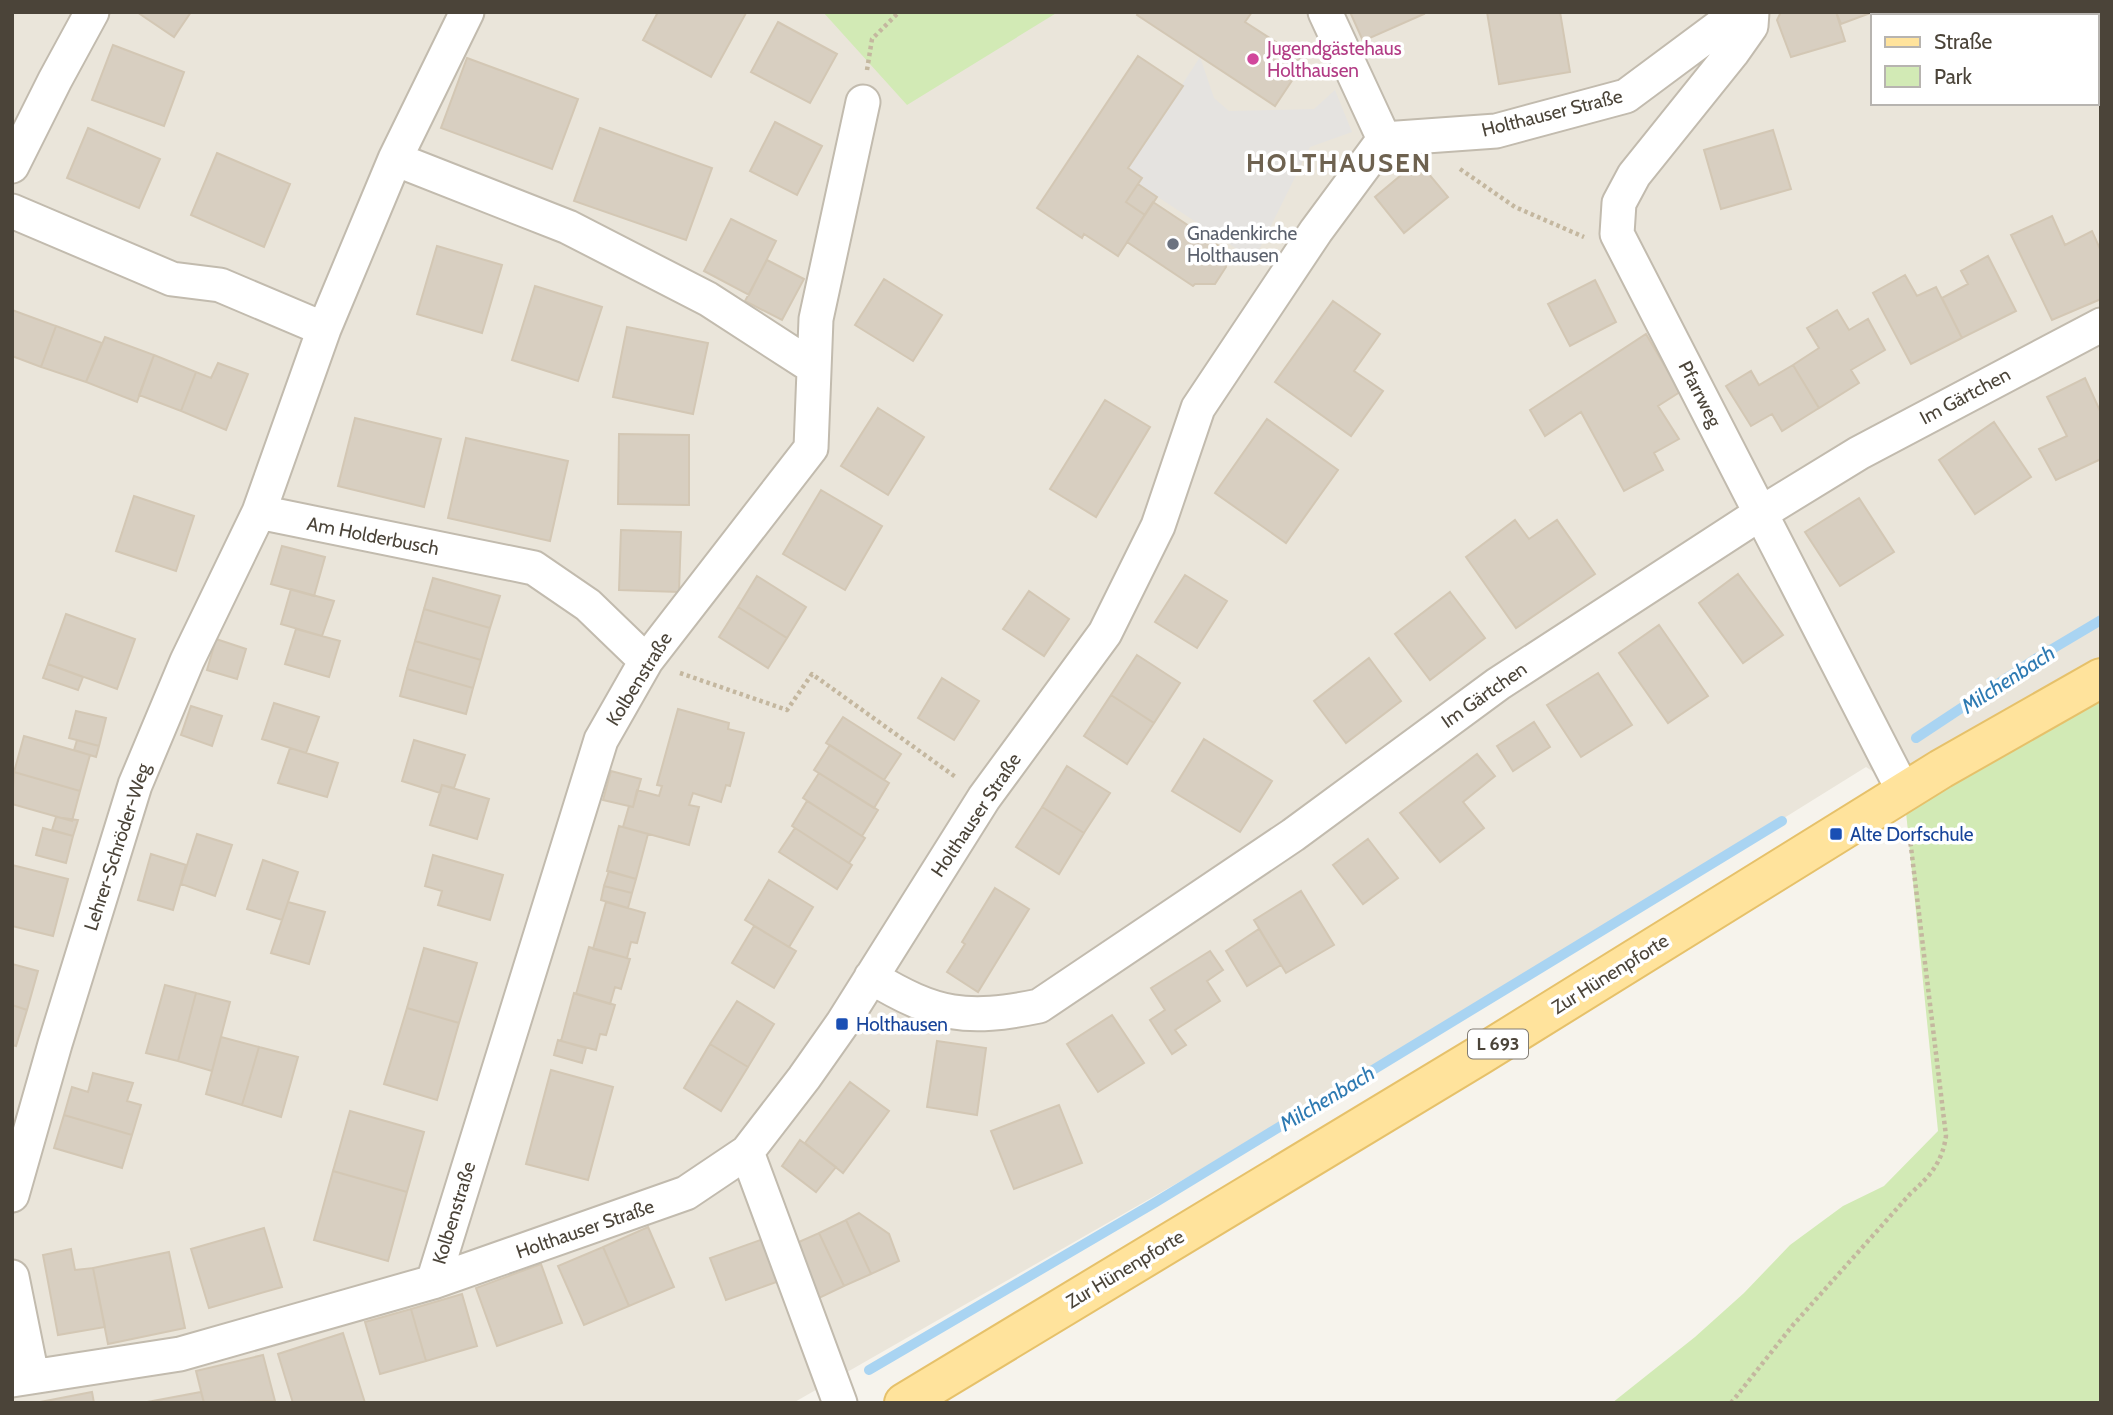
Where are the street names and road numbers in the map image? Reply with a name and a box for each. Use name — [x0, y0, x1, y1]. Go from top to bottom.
street label: Holthauser Straße — [1479, 84, 1625, 142]
street label: Pfarrweg — [1674, 357, 1727, 431]
street label: Im Gärtchen — [1916, 363, 2014, 429]
street label: Am Holderbusch — [305, 512, 441, 560]
street label: Kolbenstraße — [601, 628, 677, 730]
street label: Im Gärtchen — [1437, 657, 1531, 733]
street label: Holthauser Straße — [926, 748, 1026, 881]
street label: Lehrer-Schröder-Weg — [79, 760, 155, 934]
street label: Zur Hünenpforte — [1547, 929, 1673, 1019]
road number: L 693 — [1468, 1030, 1528, 1058]
street label: Kolbenstraße — [428, 1159, 481, 1267]
street label: Holthauser Straße — [513, 1195, 657, 1263]
street label: Zur Hünenpforte — [1062, 1225, 1188, 1313]

